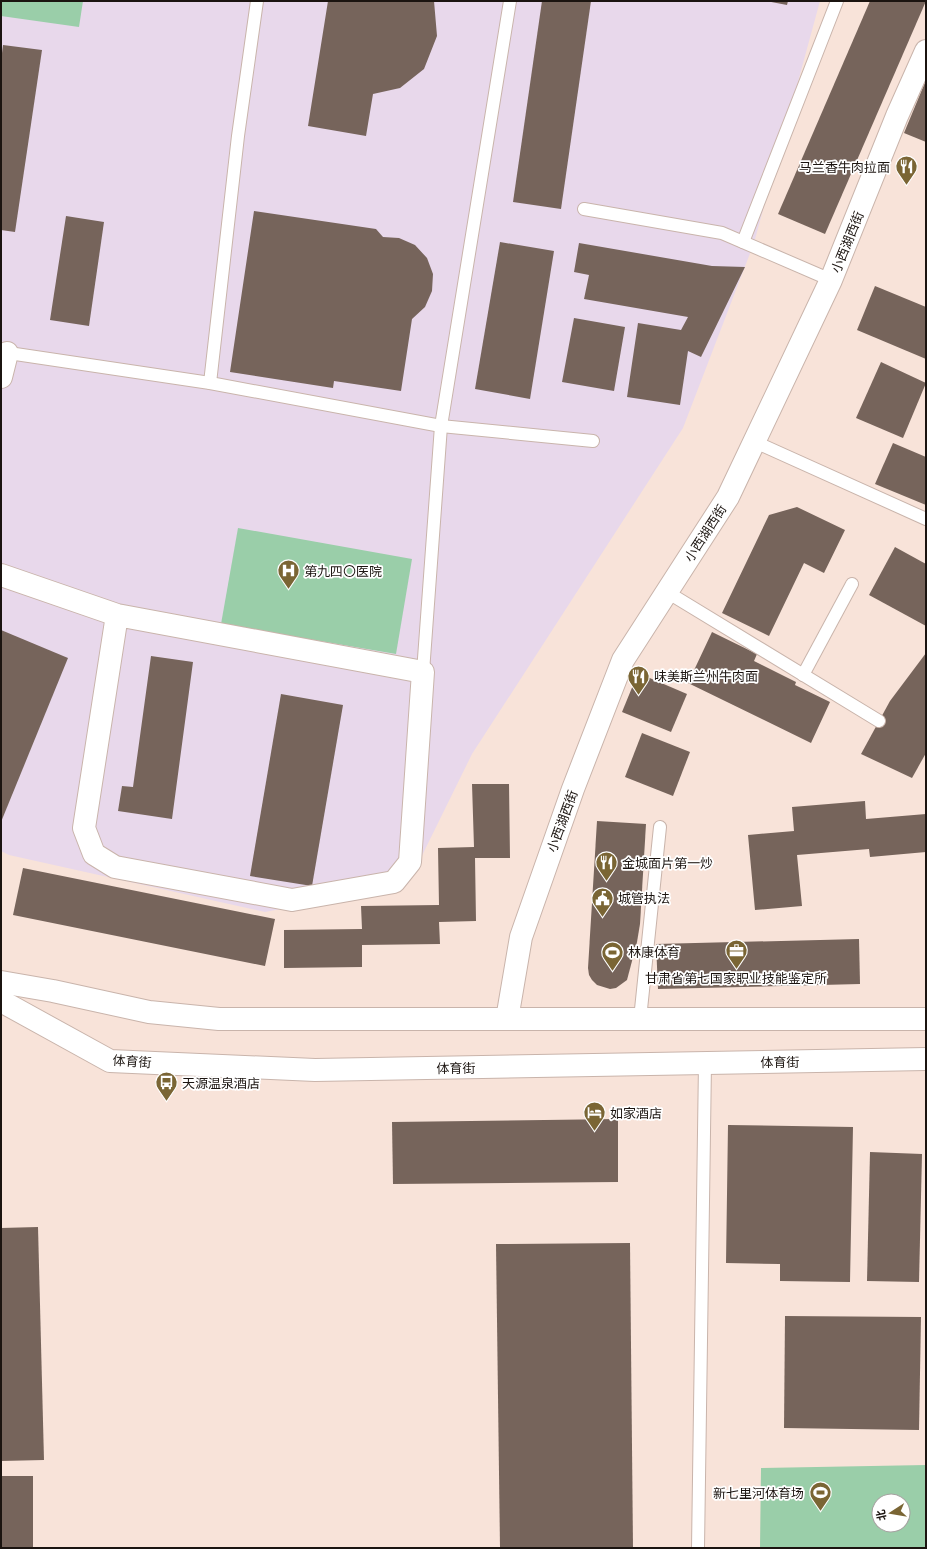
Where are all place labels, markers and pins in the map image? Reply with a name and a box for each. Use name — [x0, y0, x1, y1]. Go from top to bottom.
restaurant icon: 马兰香牛肉拉面 — [893, 154, 919, 187]
place label: 马兰香牛肉拉面 — [799, 159, 890, 175]
hospital icon: 第九四〇医院 — [276, 558, 302, 591]
place label: 第九四〇医院 — [304, 563, 382, 579]
restaurant icon: 味美斯兰州牛肉面 — [625, 663, 651, 696]
place label: 味美斯兰州牛肉面 — [654, 668, 758, 684]
restaurant icon: 金城面片第一炒 — [593, 850, 619, 883]
place label: 金城面片第一炒 — [622, 855, 713, 871]
public building icon: 城管执法 — [590, 885, 616, 918]
place label: 城管执法 — [618, 890, 670, 906]
office icon: 甘肃省第七国家职业技能鉴定所 — [723, 937, 749, 970]
sports icon: 林康体育 — [600, 939, 626, 972]
place label: 林康体育 — [628, 944, 680, 960]
place label: 甘肃省第七国家职业技能鉴定所 — [645, 970, 827, 986]
bus stop icon: 天源温泉酒店 — [153, 1070, 179, 1103]
place label: 天源温泉酒店 — [182, 1075, 260, 1091]
hotel icon: 如家酒店 — [581, 1100, 607, 1133]
place label: 如家酒店 — [610, 1105, 662, 1121]
sports icon: 新七里河体育场 — [807, 1480, 833, 1513]
place label: 新七里河体育场 — [713, 1485, 804, 1501]

